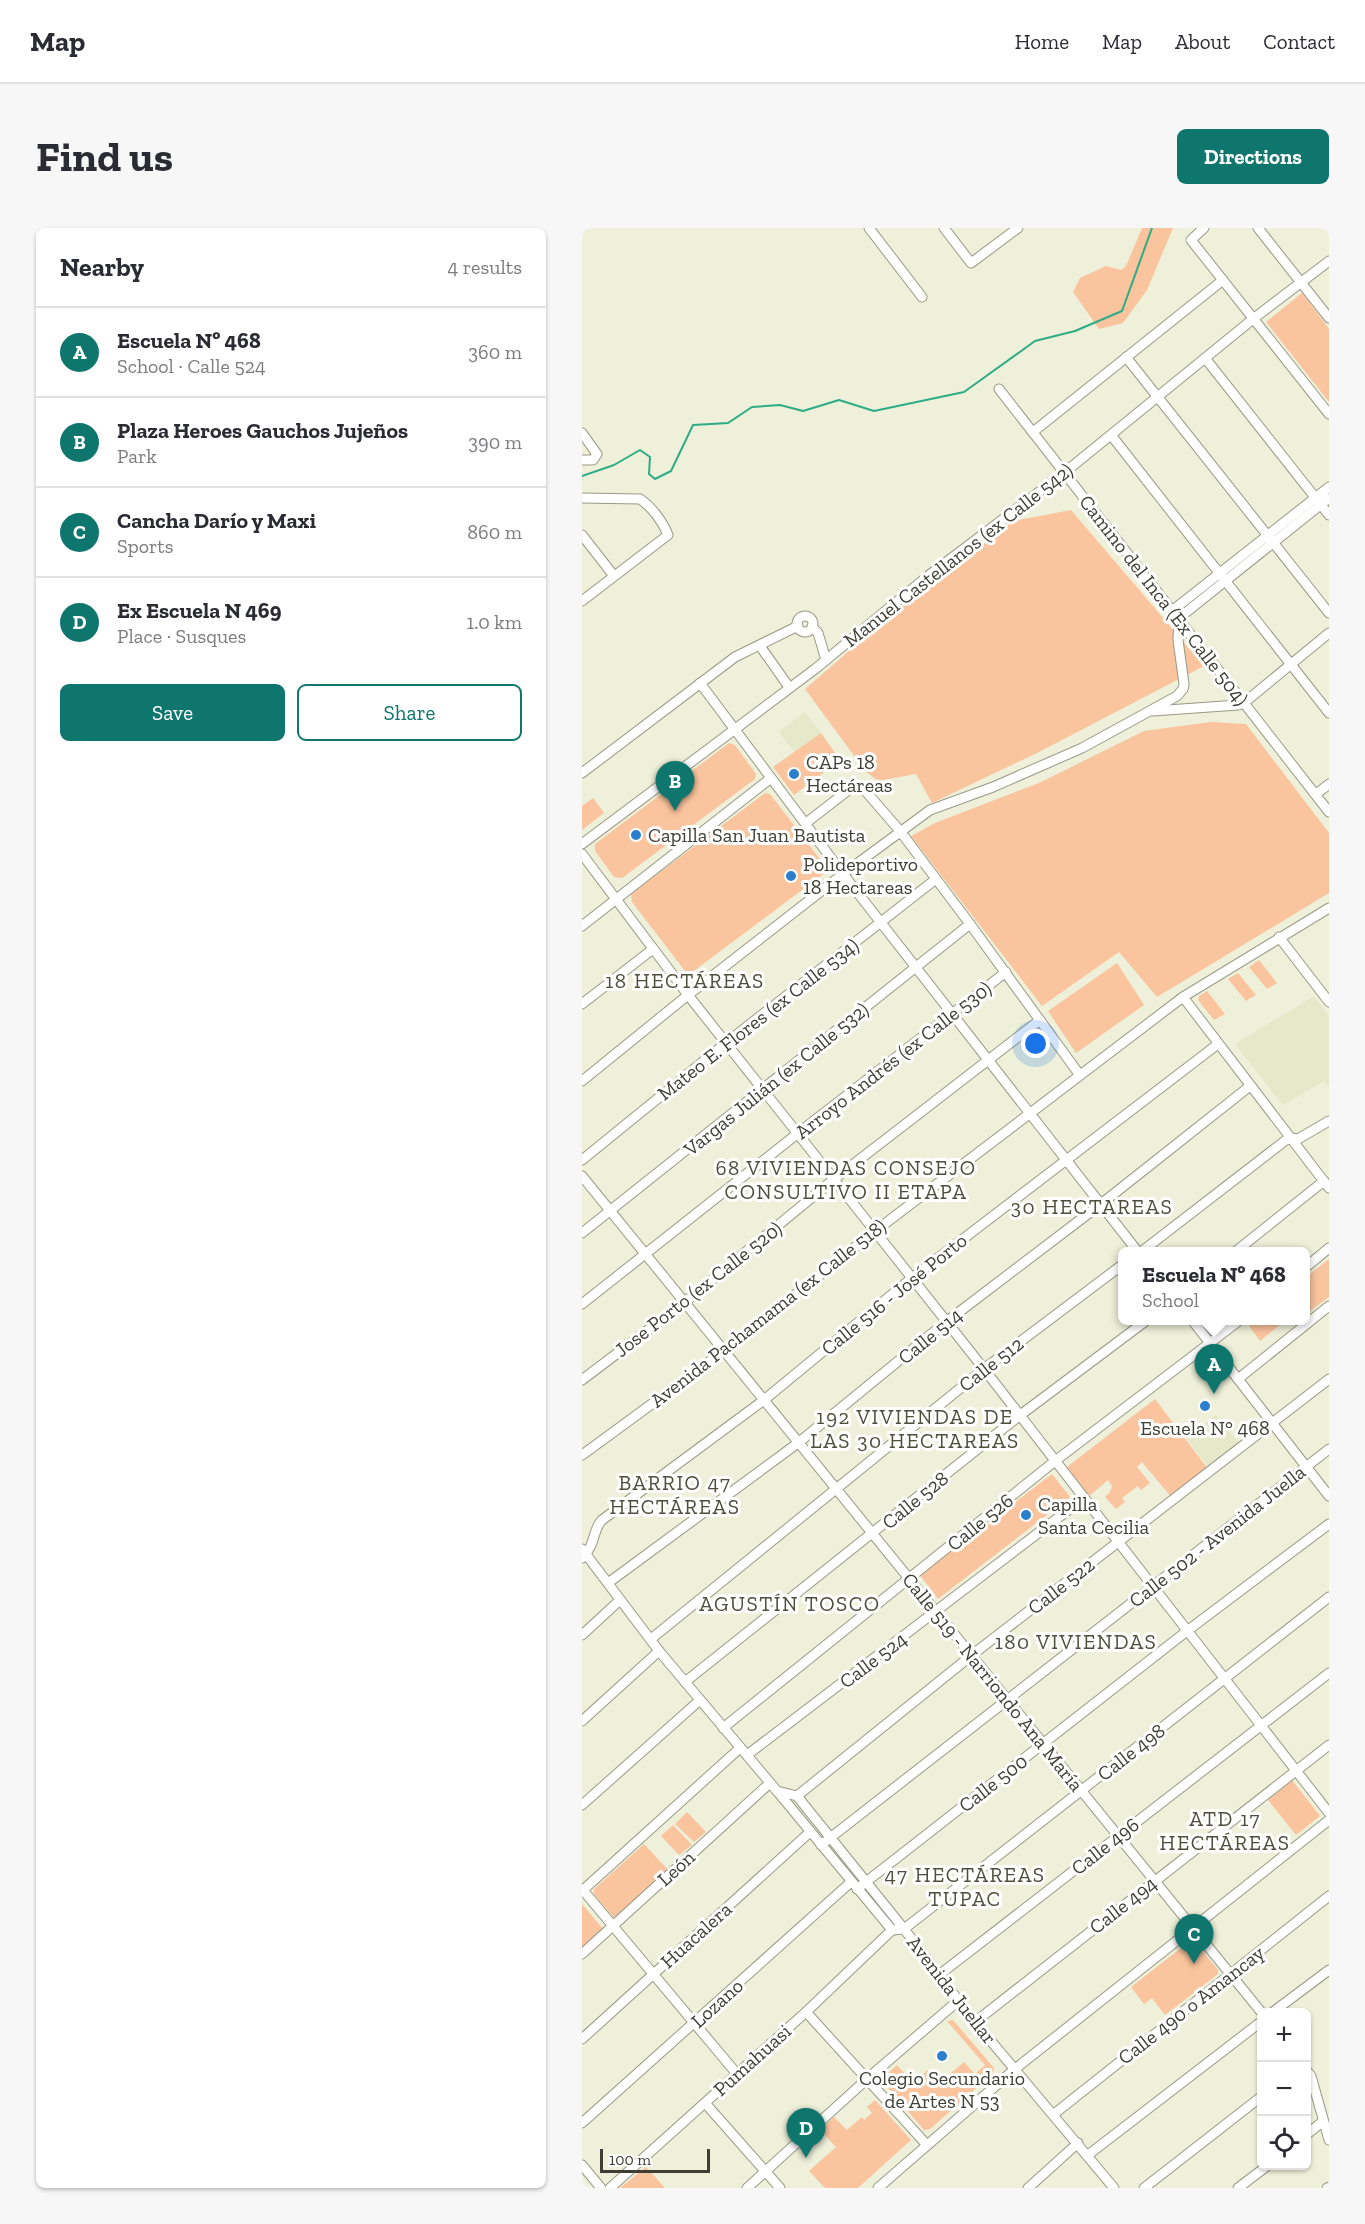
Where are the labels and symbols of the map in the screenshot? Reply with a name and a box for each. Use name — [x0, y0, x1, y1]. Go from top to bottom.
street label: Manuel Castellanos (ex Calle 542) — [839, 458, 1077, 652]
street label: Camino del Inca (Ex Calle 504) — [1074, 490, 1254, 710]
place label: CAPs 18 Hectáreas — [806, 750, 893, 797]
pin: B — [656, 762, 694, 811]
marker: CAPs 18 Hectáreas — [787, 767, 801, 781]
place label: Capilla San Juan Bautista — [648, 823, 866, 847]
marker: Capilla San Juan Bautista — [629, 828, 643, 842]
place label: Polideportivo 18 Hectareas — [803, 852, 918, 899]
marker: Polideportivo 18 Hectareas — [784, 869, 798, 883]
street label: Mateo E. Flores (ex Calle 534) — [652, 933, 864, 1105]
district label: 18 HECTÁREAS — [605, 968, 765, 993]
street label: Arroyo Andrés (ex Calle 530) — [790, 976, 996, 1144]
street label: Vargas Julián (ex Calle 532) — [678, 997, 873, 1162]
your location — [1021, 1029, 1050, 1058]
district label: 68 VIVIENDAS CONSEJO CONSULTIVO II ETAPA — [715, 1155, 977, 1204]
district label: 30 HECTAREAS — [1011, 1194, 1173, 1219]
street label: Avenida Pachamama (ex Calle 518) — [645, 1214, 891, 1412]
street label: Jose Porto (ex Calle 520) — [609, 1216, 787, 1362]
street label: Calle 516 - José Porto — [816, 1228, 972, 1360]
street label: Calle 514 — [893, 1303, 967, 1369]
street label: Calle 512 — [954, 1331, 1028, 1397]
pin: A — [1194, 1344, 1234, 1394]
marker: Escuela N° 468 — [1198, 1399, 1212, 1413]
district label: 192 VIVIENDAS DE LAS 30 HECTAREAS — [810, 1404, 1020, 1453]
place label: Escuela N° 468 — [1140, 1416, 1270, 1440]
street label: Calle 502 - Avenida Juella — [1124, 1459, 1310, 1612]
street label: Calle 528 — [877, 1466, 953, 1534]
district label: BARRIO 47 HECTÁREAS — [610, 1470, 740, 1519]
street label: Calle 526 — [942, 1488, 1018, 1556]
place label: Capilla Santa Cecilia — [1038, 1492, 1149, 1539]
marker: Capilla Santa Cecilia — [1019, 1508, 1033, 1522]
street label: Calle 522 — [1023, 1553, 1099, 1619]
street label: Calle 519 - Narriondo Ana María — [897, 1568, 1089, 1796]
district label: AGUSTÍN TOSCO — [699, 1591, 881, 1616]
street label: Calle 524 — [834, 1627, 912, 1693]
district label: 180 VIVIENDAS — [995, 1629, 1157, 1654]
street label: Calle 498 — [1092, 1718, 1170, 1786]
street label: Calle 500 — [954, 1749, 1032, 1817]
district label: ATD 17 HECTÁREAS — [1160, 1806, 1290, 1855]
street label: Calle 496 — [1066, 1812, 1144, 1880]
street label: León — [652, 1845, 700, 1891]
district label: 47 HECTÁREAS TUPAC — [885, 1862, 1046, 1911]
street label: Calle 494 — [1084, 1871, 1162, 1939]
street label: Huacalera — [656, 1897, 737, 1973]
pin: C — [1174, 1914, 1214, 1964]
street label: Avenida Juellar — [902, 1931, 1002, 2049]
street label: Calle 490 o Amancay — [1113, 1940, 1269, 2070]
street label: Lozano — [686, 1973, 748, 2033]
street label: Pumahuasi — [708, 2019, 796, 2101]
marker: Colegio Secundario de Artes N 53 — [935, 2049, 949, 2063]
place label: Colegio Secundario de Artes N 53 — [859, 2066, 1025, 2113]
pin: D — [786, 2108, 826, 2158]
scale bar — [600, 2146, 710, 2174]

